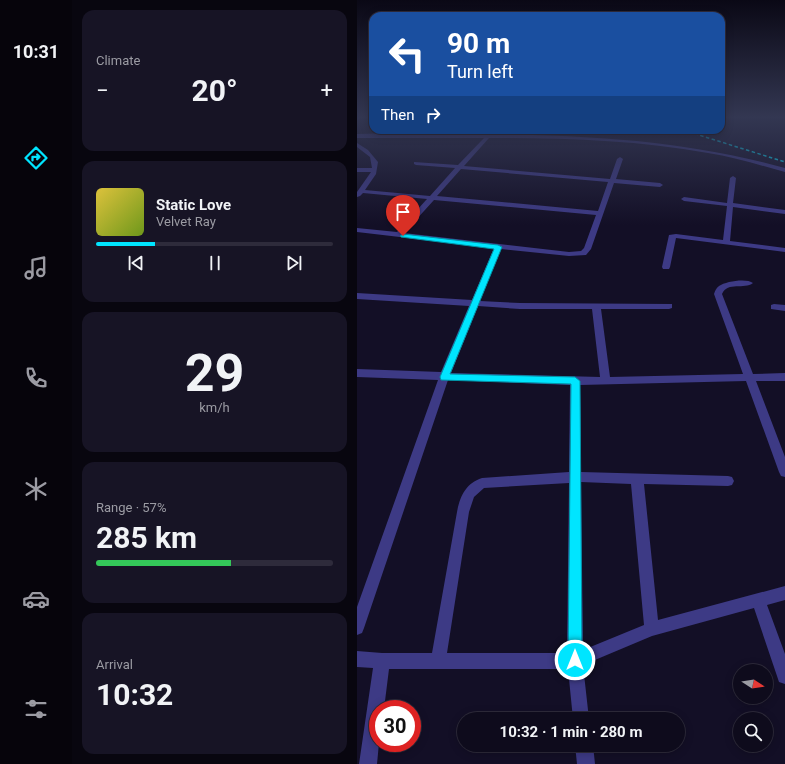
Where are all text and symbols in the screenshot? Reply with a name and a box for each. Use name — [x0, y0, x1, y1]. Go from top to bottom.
text: 90 m — [447, 27, 510, 60]
icon: left — [381, 28, 433, 80]
text: 10:31 — [13, 41, 59, 62]
text: Climate — [96, 53, 140, 68]
text: Turn left — [447, 61, 513, 82]
text: 20° — [191, 73, 238, 108]
text: − — [96, 78, 109, 103]
text: + — [321, 78, 333, 103]
icon: right — [422, 104, 444, 126]
text: Then — [381, 106, 414, 124]
icon: directions — [22, 144, 50, 172]
pin — [386, 195, 420, 236]
text: Static Love — [156, 196, 231, 214]
icon: arrive — [392, 201, 414, 223]
text: Velvet Ray — [156, 214, 216, 229]
icon: previous — [125, 252, 147, 274]
icon: pause — [204, 252, 226, 274]
icon: next — [283, 252, 305, 274]
icon: music — [22, 254, 50, 282]
text: 29 — [185, 343, 244, 404]
icon: phone — [22, 364, 50, 392]
text: km/h — [199, 400, 230, 415]
icon: climate — [22, 475, 50, 503]
text: Range · 57% — [96, 500, 166, 515]
text: 285 km — [96, 520, 197, 555]
icon: car — [22, 585, 50, 613]
position arrow — [554, 639, 596, 681]
text: Arrival — [96, 657, 133, 672]
north arrow — [733, 664, 773, 704]
map controls — [733, 664, 773, 752]
text: 10:32 — [96, 677, 173, 712]
icon: filters — [22, 695, 50, 723]
speed limit sign: 30 — [369, 700, 421, 752]
button: search — [733, 712, 773, 752]
text: 10:32 · 1 min · 280 m — [500, 723, 642, 741]

